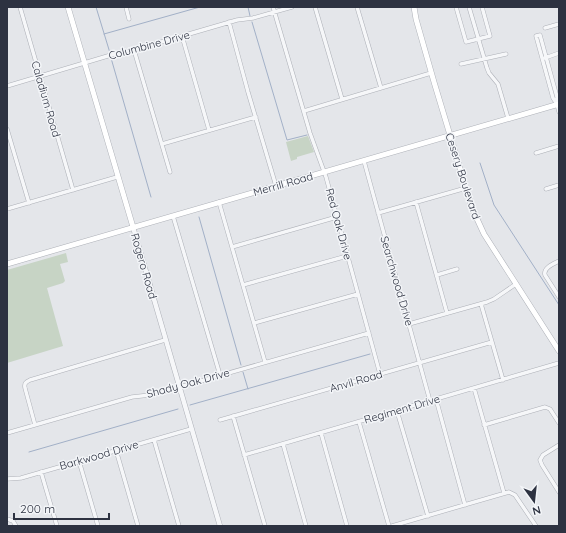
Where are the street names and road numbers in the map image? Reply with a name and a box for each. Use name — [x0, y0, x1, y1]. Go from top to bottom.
street label: Columbine Drive — [107, 27, 191, 63]
street label: Caladium Road — [28, 59, 64, 139]
street label: Cesery Boulevard — [442, 131, 484, 221]
street label: Merrill Road — [252, 169, 314, 199]
street label: Red Oak Drive — [323, 187, 355, 261]
street label: Rogero Road — [128, 232, 160, 300]
street label: Searchwood Drive — [377, 234, 417, 328]
street label: Shady Oak Drive — [145, 365, 231, 401]
street label: Anvil Road — [328, 367, 384, 395]
street label: Regiment Drive — [362, 391, 442, 427]
street label: Barkwood Drive — [58, 437, 140, 473]

